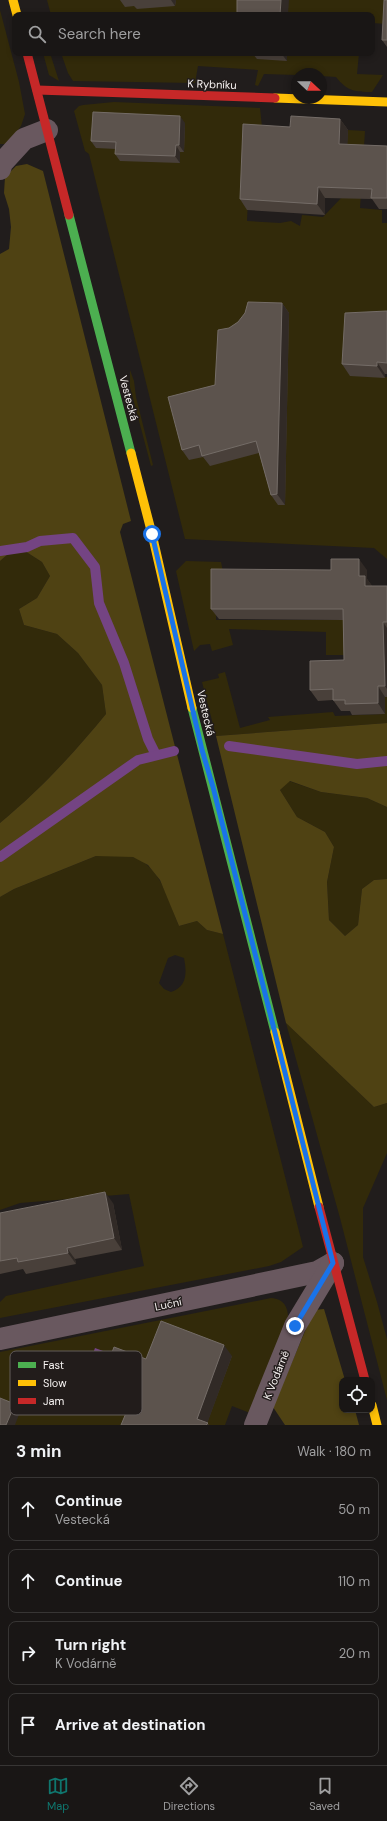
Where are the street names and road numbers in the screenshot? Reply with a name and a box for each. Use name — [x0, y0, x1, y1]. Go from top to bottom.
street label: K Rybníku — [187, 76, 237, 92]
street label: Vestecká — [116, 374, 142, 422]
street label: Vestecká — [194, 689, 218, 737]
street label: Luční — [153, 1294, 183, 1314]
street label: K Vodárně — [260, 1348, 292, 1402]

